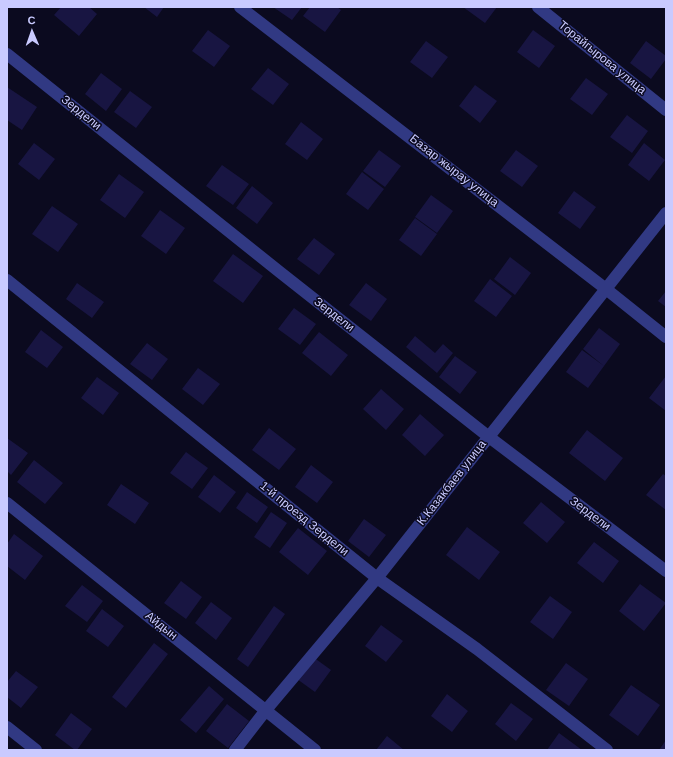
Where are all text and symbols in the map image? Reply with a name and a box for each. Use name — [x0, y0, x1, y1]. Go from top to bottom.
north arrow — [12, 12, 52, 52]
text: С — [27, 14, 36, 26]
street label: Торайгырова улица — [555, 18, 649, 98]
street label: Зердели — [58, 93, 104, 133]
street label: Базар жырау улица — [407, 132, 501, 210]
street label: Зердели — [311, 295, 357, 335]
street label: К.Казакбаев улица — [414, 438, 490, 528]
street label: 1-й проезд Зердели — [257, 479, 351, 559]
street label: Зердели — [567, 494, 613, 534]
street label: Айдын — [142, 609, 180, 643]

